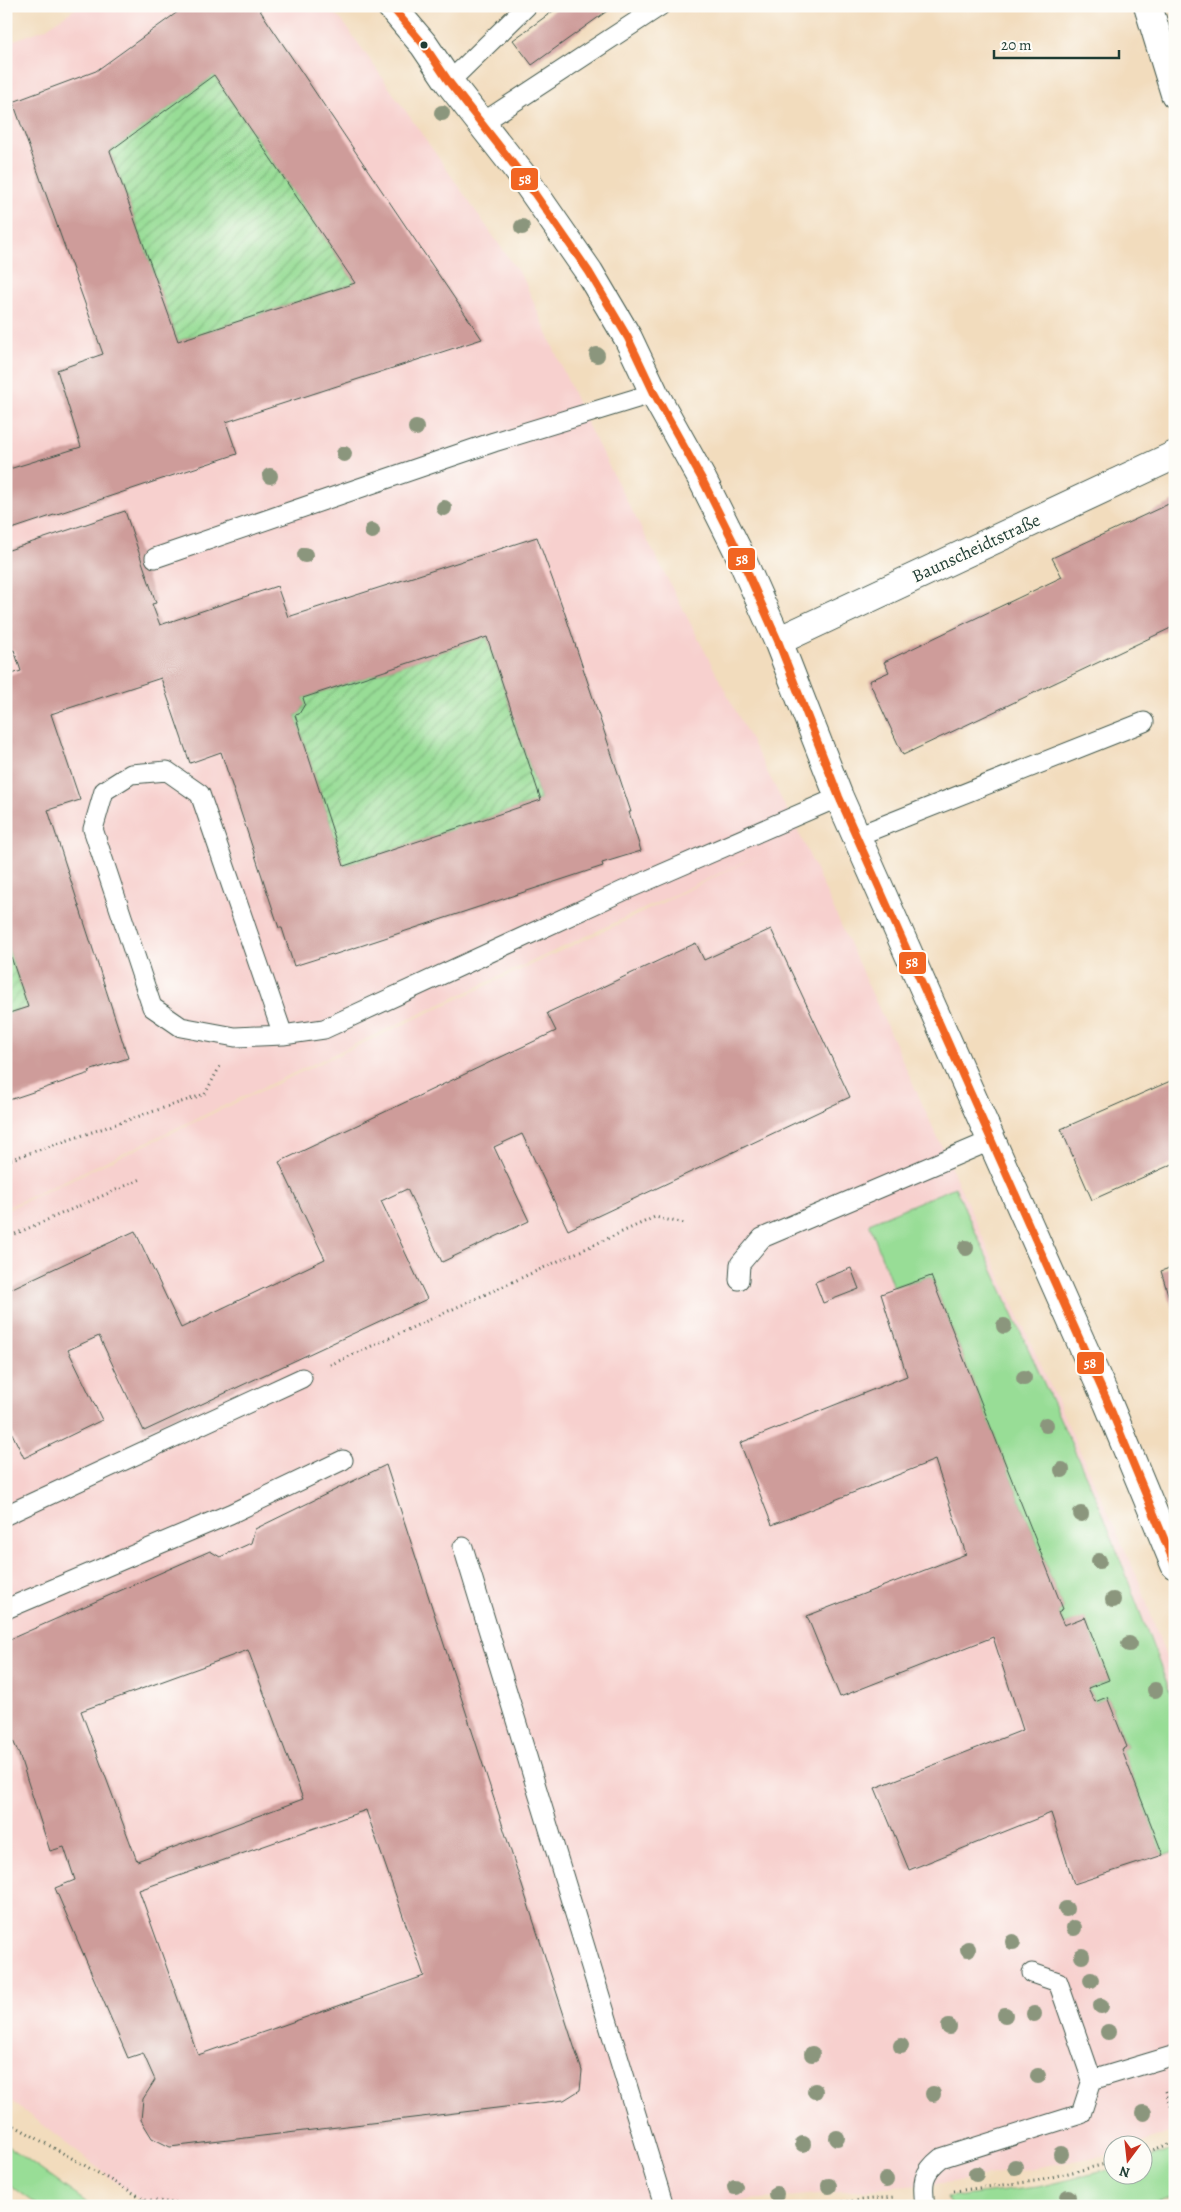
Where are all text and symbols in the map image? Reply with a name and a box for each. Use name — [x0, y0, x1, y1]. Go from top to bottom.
scale bar — [994, 28, 1118, 60]
text: 20 m — [1001, 35, 1032, 55]
unlabelled marker — [419, 40, 429, 50]
line badge: 58 — [510, 167, 539, 191]
text: 58 — [519, 170, 532, 189]
street label: Baunscheidtstraße — [908, 508, 1044, 588]
line badge: 58 — [727, 547, 756, 571]
text: 58 — [736, 550, 749, 569]
line badge: 58 — [898, 951, 927, 975]
text: 58 — [906, 953, 919, 972]
line badge: 58 — [1076, 1351, 1105, 1375]
text: 58 — [1084, 1354, 1097, 1373]
north arrow — [1104, 2134, 1154, 2184]
text: N — [1117, 2162, 1132, 2183]

